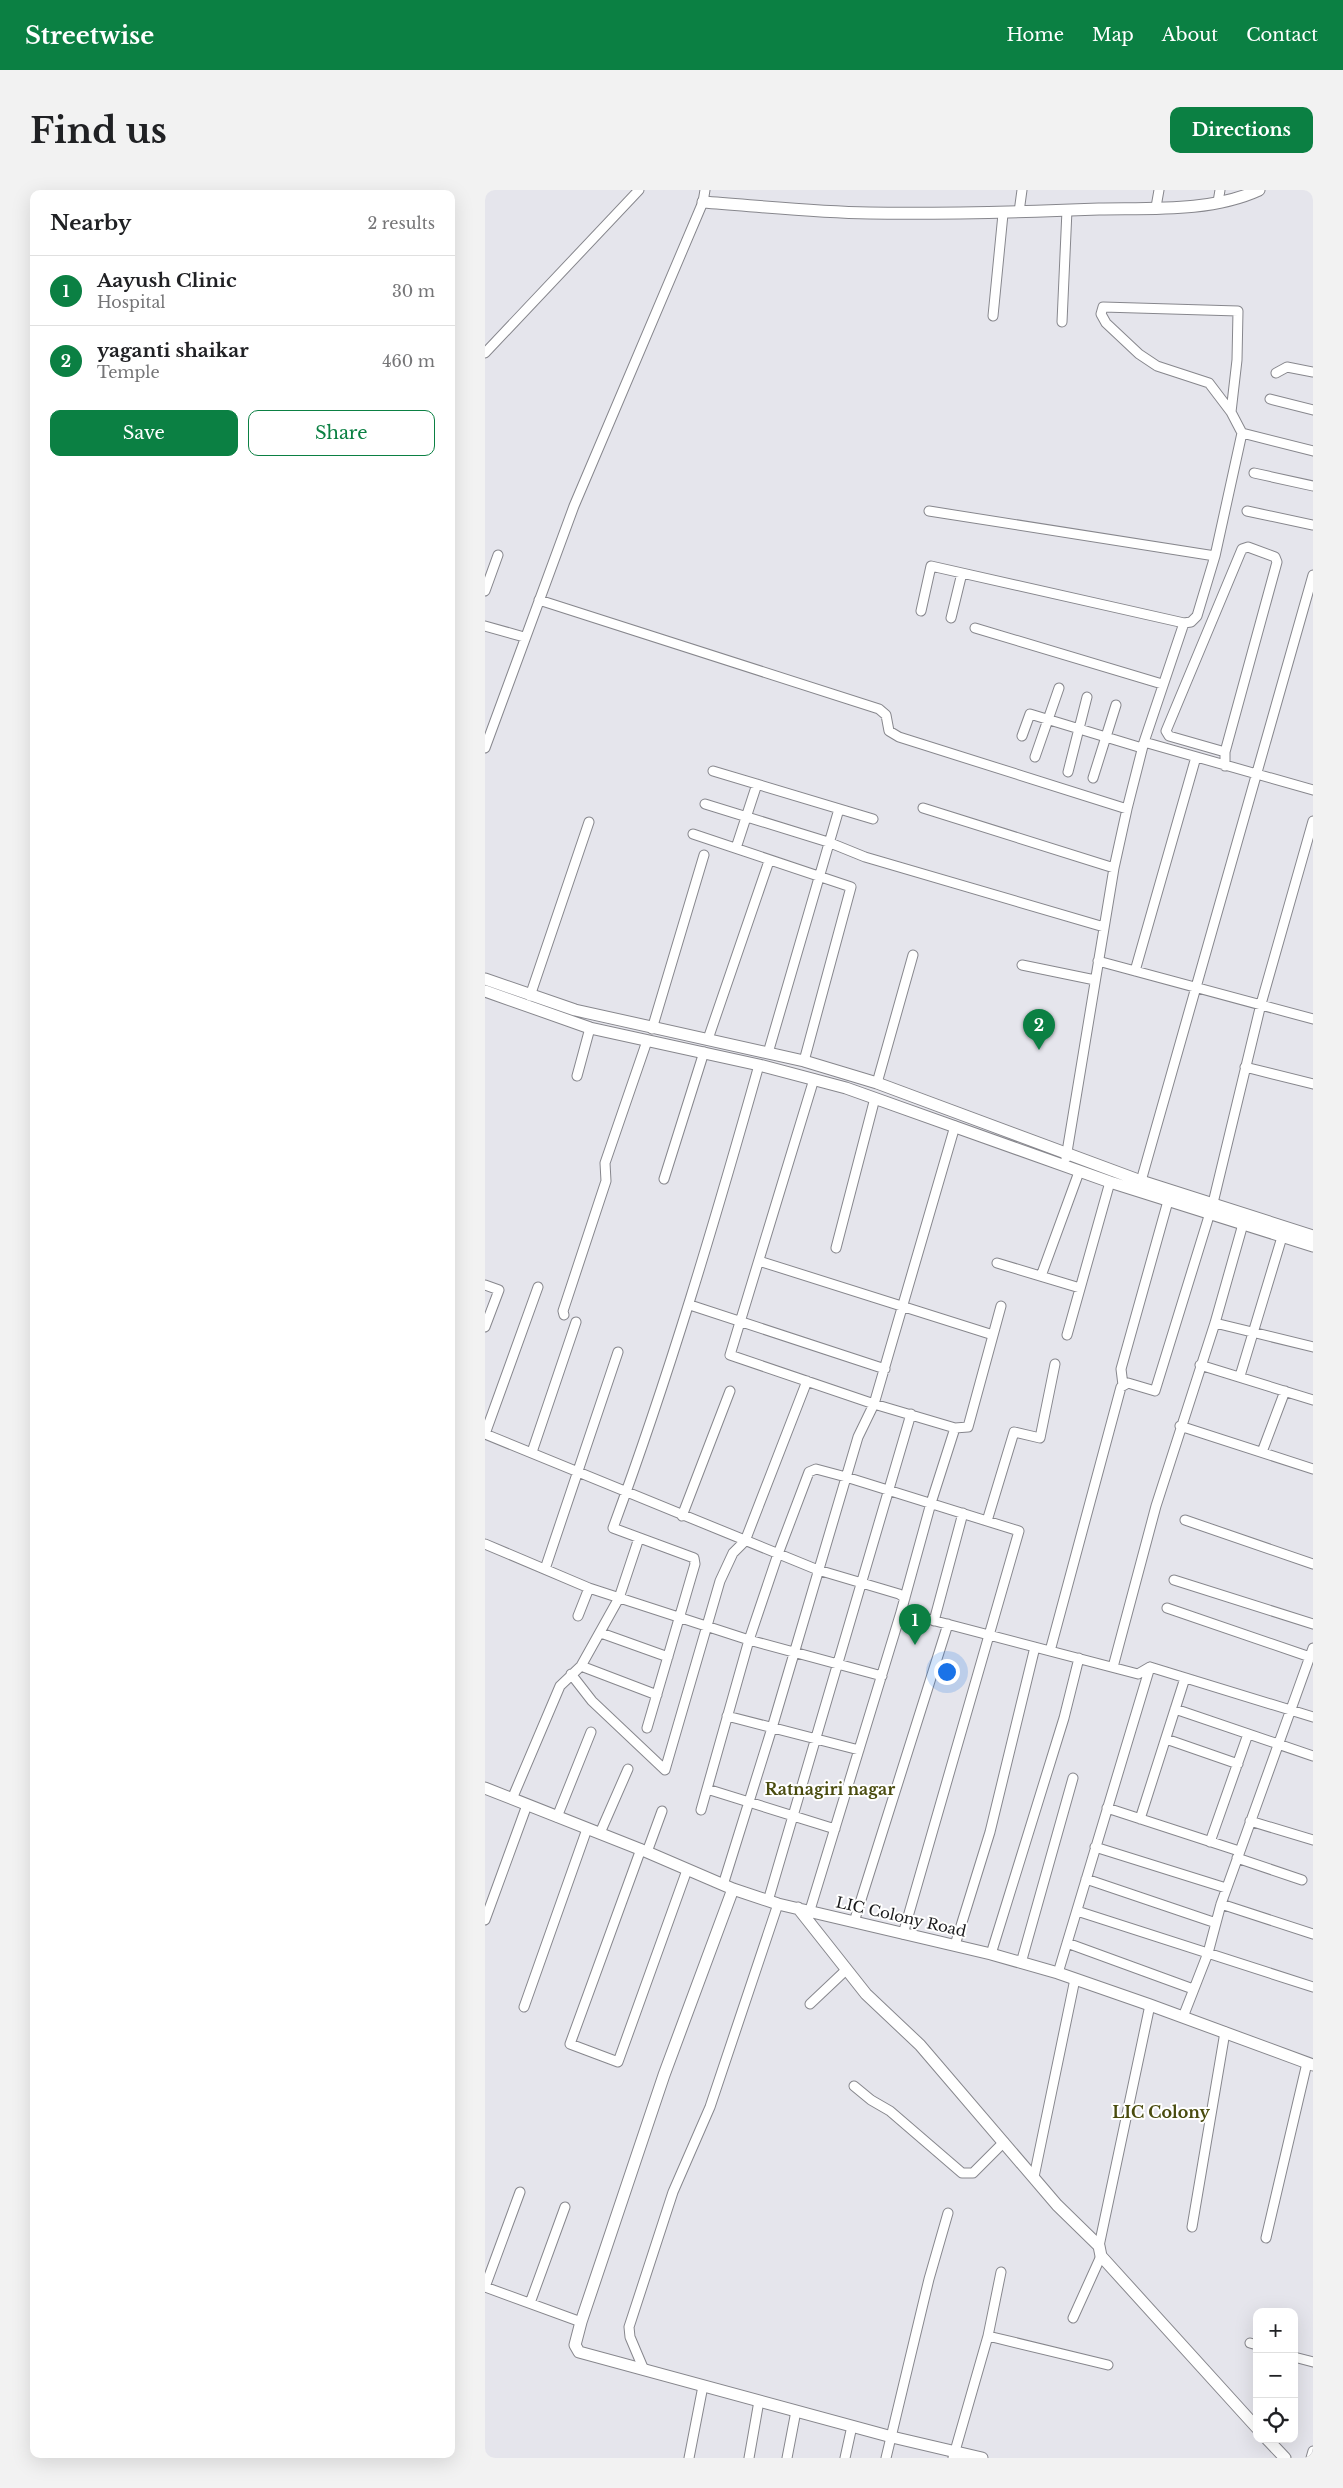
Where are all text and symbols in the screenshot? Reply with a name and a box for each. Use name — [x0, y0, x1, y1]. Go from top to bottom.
text: Streetwise — [25, 21, 154, 50]
text: Home — [1006, 24, 1064, 46]
text: Map — [1092, 24, 1134, 46]
text: About — [1162, 24, 1218, 46]
text: Contact — [1246, 24, 1318, 46]
button: Directions — [1170, 107, 1313, 153]
text: Find us — [30, 109, 167, 152]
text: Nearby — [50, 210, 131, 236]
text: 2 results — [367, 213, 435, 233]
text: Aayush Clinic — [97, 269, 237, 292]
text: 1 — [63, 281, 69, 301]
text: 30 m — [392, 281, 435, 301]
text: Hospital — [97, 292, 166, 312]
text: yaganti shaikar — [97, 339, 249, 362]
text: 2 — [61, 351, 71, 371]
text: 460 m — [382, 351, 435, 371]
text: Temple — [97, 362, 160, 382]
button: Save — [50, 410, 238, 456]
button: Share — [248, 410, 435, 456]
pin: 2 — [1023, 1009, 1055, 1050]
pin: 1 — [899, 1604, 931, 1645]
your location — [934, 1659, 960, 1685]
district label: Ratnagiri nagar — [765, 1779, 895, 1799]
street label: LIC Colony Road — [834, 1892, 968, 1941]
district label: LIC Colony — [1112, 2102, 1211, 2122]
map controls — [1253, 2308, 1298, 2443]
button: + — [1253, 2308, 1298, 2353]
button: − — [1253, 2353, 1298, 2398]
button: locate — [1253, 2398, 1298, 2443]

